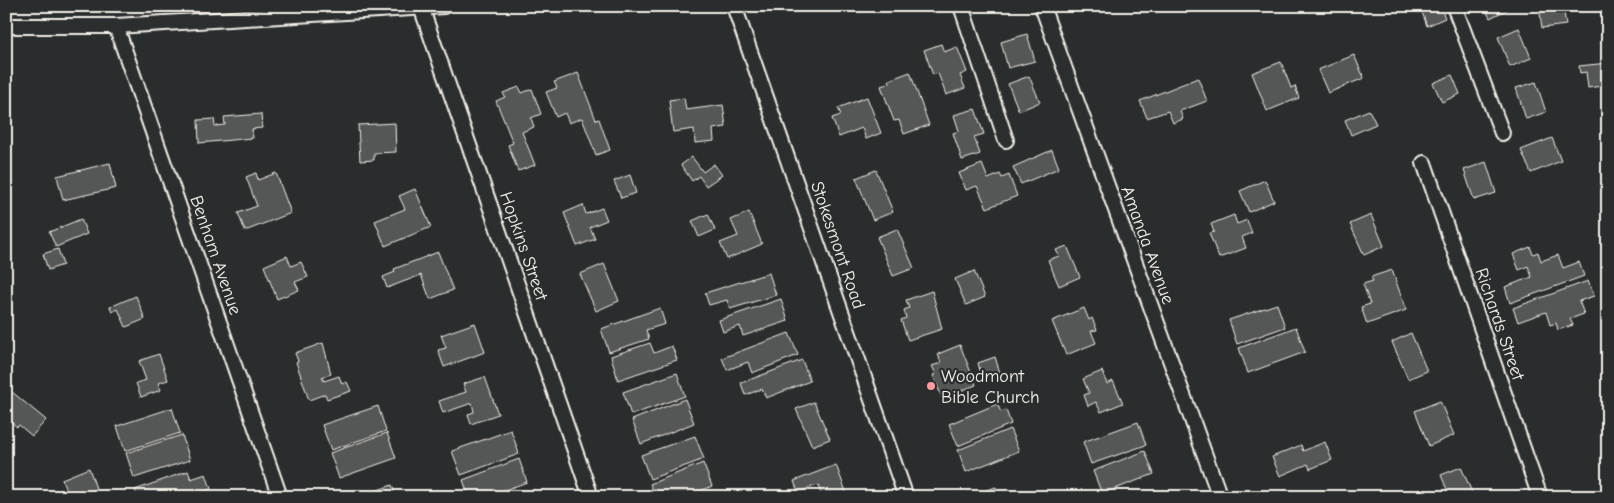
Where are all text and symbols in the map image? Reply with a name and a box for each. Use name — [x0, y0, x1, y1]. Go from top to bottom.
street label: Stokesmont Road — [806, 179, 869, 312]
street label: Amanda Avenue — [1116, 183, 1179, 307]
street label: Hopkins Street — [495, 189, 552, 304]
street label: Benham Avenue — [185, 193, 246, 318]
street label: Richards Street — [1471, 265, 1529, 384]
place label: Woodmont Bible Church — [941, 366, 1040, 408]
marker: Woodmont Bible Church — [925, 380, 937, 392]

